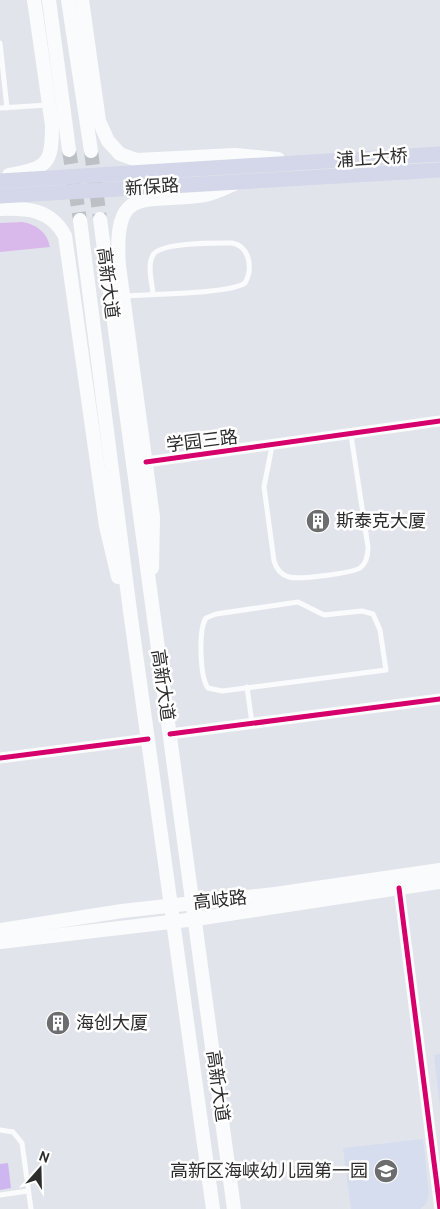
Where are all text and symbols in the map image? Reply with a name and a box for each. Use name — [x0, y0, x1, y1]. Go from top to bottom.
street label: 浦上大桥 — [335, 145, 409, 171]
street label: 新保路 — [124, 174, 180, 200]
street label: 高新大道 — [93, 246, 123, 320]
street label: 学园三路 — [165, 426, 239, 456]
building icon: 斯泰克大厦 — [305, 508, 331, 534]
place label: 斯泰克大厦 — [336, 510, 426, 532]
street label: 高新大道 — [147, 648, 179, 722]
street label: 高岐路 — [192, 886, 248, 914]
building icon: 海创大厦 — [45, 1010, 71, 1036]
place label: 海创大厦 — [76, 1012, 148, 1034]
street label: 高新大道 — [202, 1049, 234, 1123]
north arrow — [15, 1144, 65, 1194]
text: N — [37, 1147, 52, 1167]
school or university icon: 高新区海峡幼儿园第一园 — [373, 1158, 399, 1184]
place label: 高新区海峡幼儿园第一园 — [170, 1160, 368, 1182]

